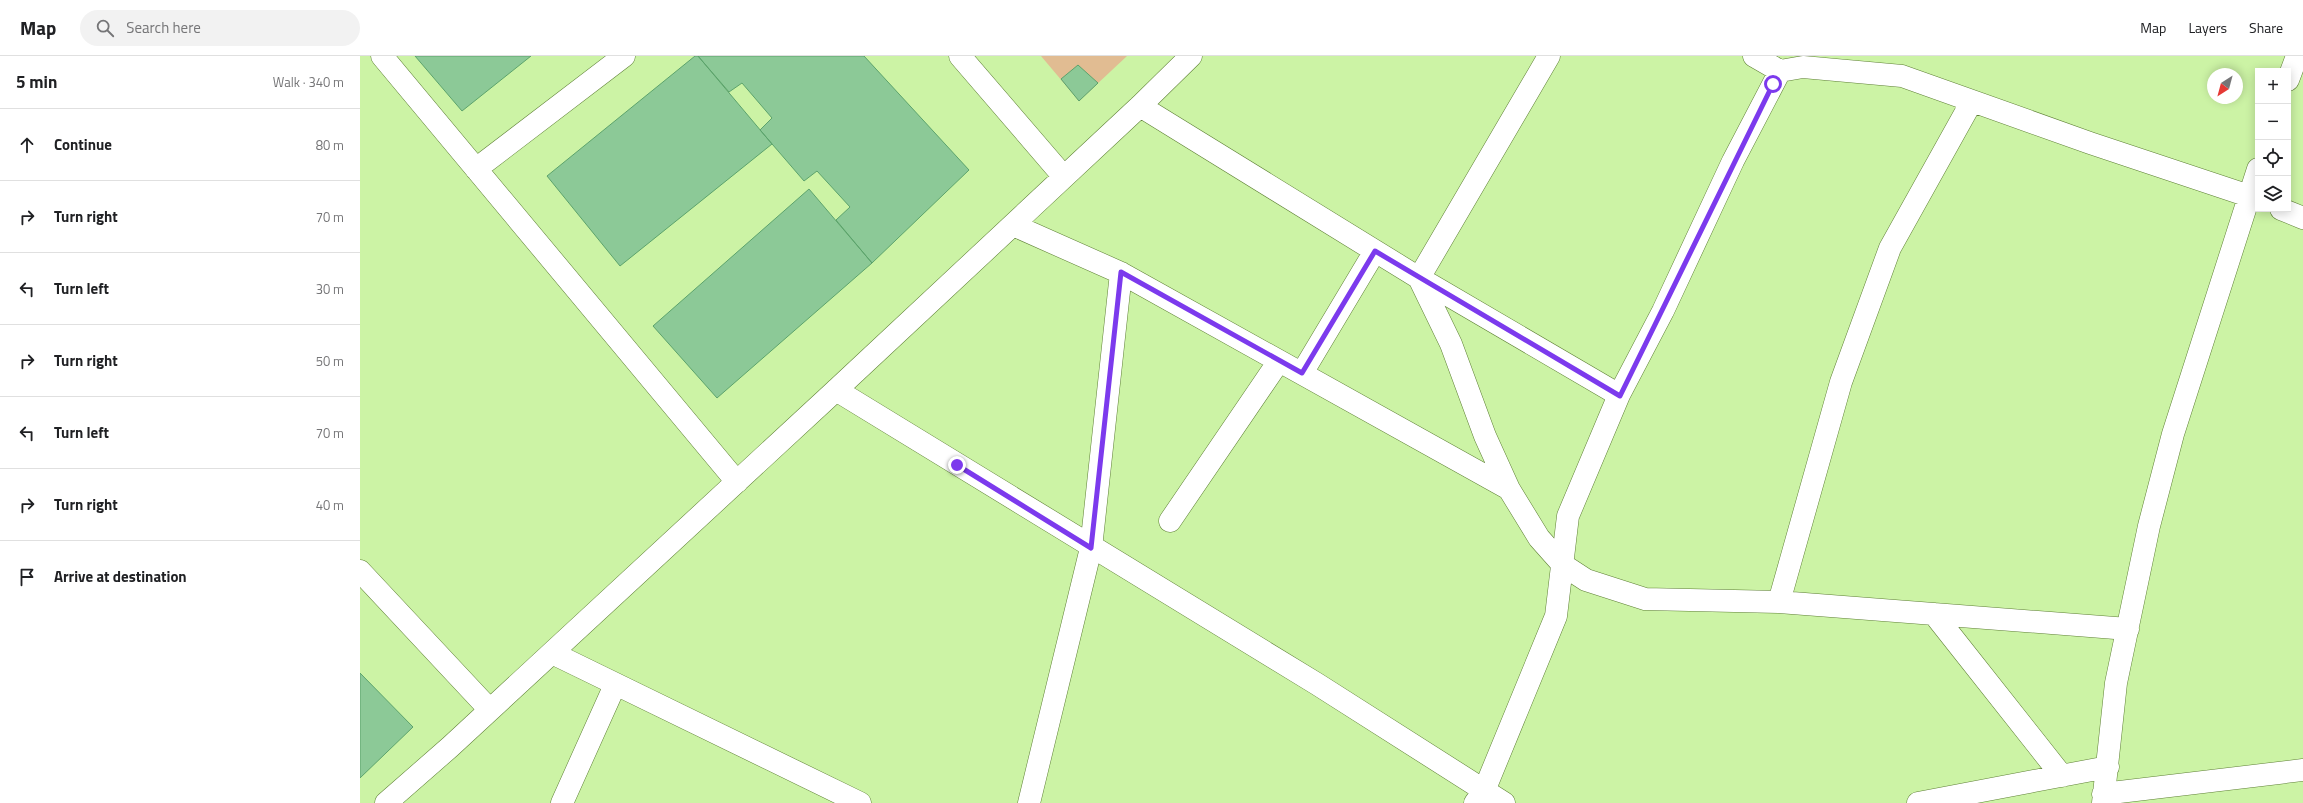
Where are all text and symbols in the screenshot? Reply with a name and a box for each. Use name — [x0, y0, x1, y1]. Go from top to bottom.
search box — [80, 10, 360, 46]
text: Map — [20, 13, 56, 42]
text: Search here — [126, 16, 201, 39]
icon: search — [94, 17, 116, 39]
text: Map — [2140, 17, 2166, 38]
text: Layers — [2188, 17, 2227, 38]
text: Share — [2249, 17, 2283, 38]
north arrow — [2207, 68, 2243, 104]
map controls — [2255, 68, 2291, 212]
button: + — [2255, 68, 2291, 104]
text: 5 min — [16, 69, 57, 95]
text: Walk · 340 m — [273, 72, 344, 92]
route start — [1764, 75, 1782, 93]
button: − — [2255, 104, 2291, 140]
text: Continue — [54, 133, 112, 156]
icon: ahead — [16, 134, 38, 156]
text: 80 m — [316, 135, 344, 155]
button: locate — [2255, 140, 2291, 176]
button: layers — [2255, 176, 2291, 212]
text: Turn right — [54, 205, 118, 228]
icon: right — [16, 206, 38, 228]
text: 70 m — [316, 207, 344, 227]
text: Turn left — [54, 277, 109, 300]
icon: left — [16, 278, 38, 300]
text: 30 m — [316, 279, 344, 299]
text: Turn right — [54, 349, 118, 372]
icon: right — [16, 350, 38, 372]
text: 50 m — [316, 351, 344, 371]
text: Turn left — [54, 421, 109, 444]
icon: left — [16, 422, 38, 444]
text: 70 m — [316, 423, 344, 443]
route end — [948, 456, 966, 474]
text: Turn right — [54, 493, 118, 516]
icon: right — [16, 494, 38, 516]
text: 40 m — [316, 495, 344, 515]
text: Arrive at destination — [54, 565, 187, 588]
icon: arrive — [16, 566, 38, 588]

